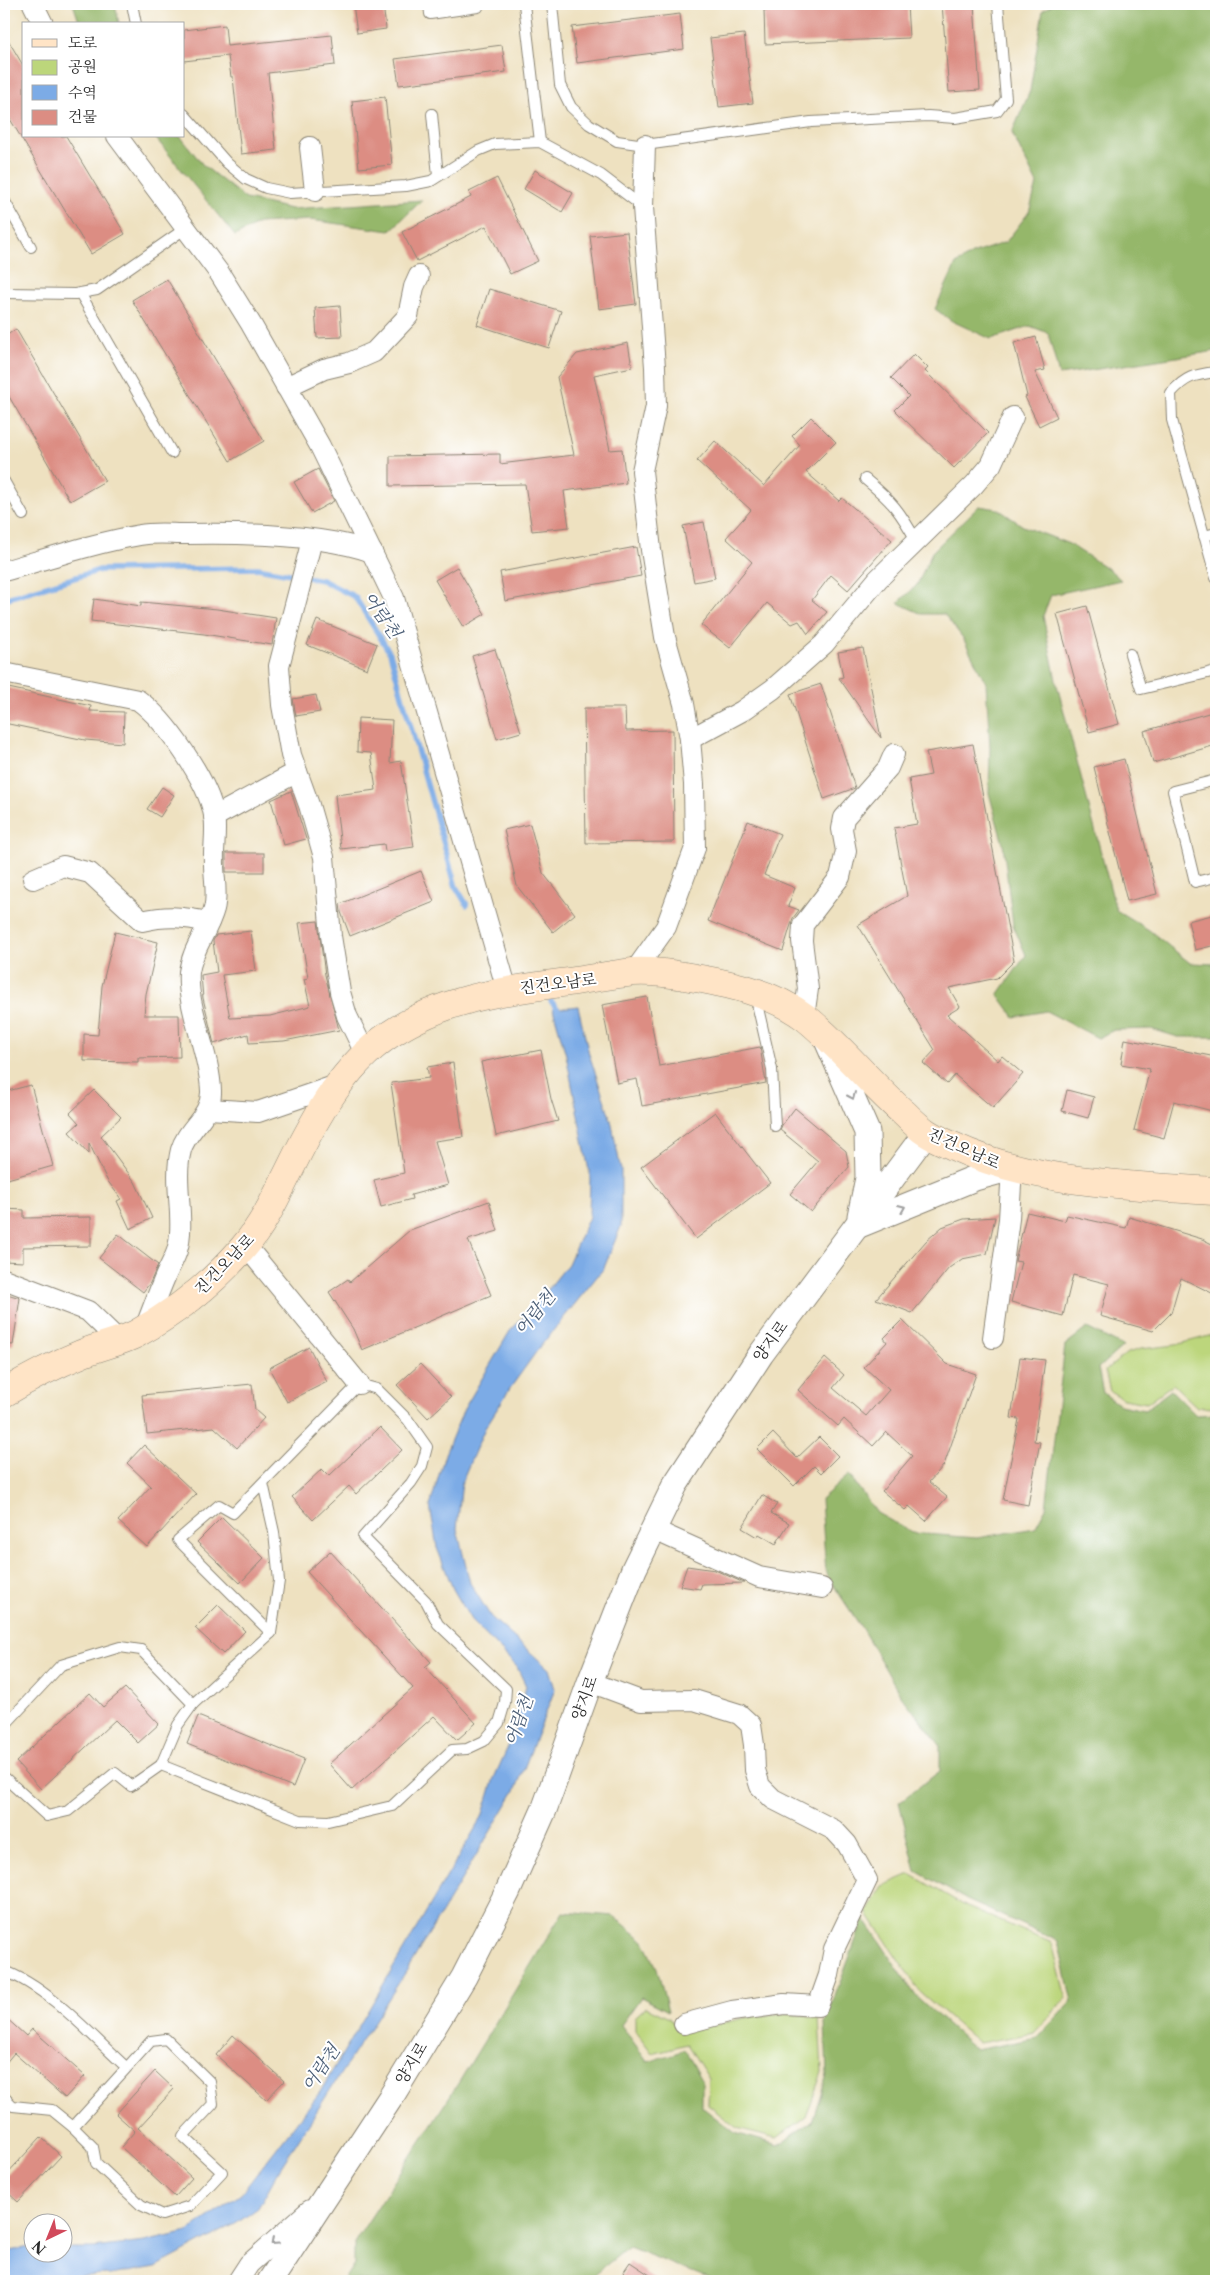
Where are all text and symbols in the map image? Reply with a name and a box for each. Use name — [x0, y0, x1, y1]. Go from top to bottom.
legend — [22, 22, 185, 138]
text: 도로 — [68, 33, 97, 52]
text: 공원 — [68, 57, 97, 76]
text: 수역 — [68, 83, 97, 102]
text: 건물 — [68, 107, 97, 126]
water label: 어람천 — [358, 587, 407, 644]
street label: 진건오남로 — [518, 968, 598, 998]
one-way arrow — [845, 1091, 856, 1100]
street label: 진건오남로 — [925, 1123, 1004, 1173]
one-way arrow — [897, 1203, 906, 1214]
street label: 진건오남로 — [190, 1229, 258, 1299]
water label: 어람천 — [510, 1285, 561, 1340]
street label: 양지로 — [748, 1316, 792, 1366]
street label: 양지로 — [567, 1672, 602, 1723]
water label: 어람천 — [500, 1691, 538, 1749]
street label: 양지로 — [390, 2038, 432, 2088]
water label: 어람천 — [297, 2039, 346, 2096]
north arrow — [22, 2212, 72, 2262]
text: N — [29, 2237, 50, 2258]
one-way arrow — [270, 2237, 279, 2246]

